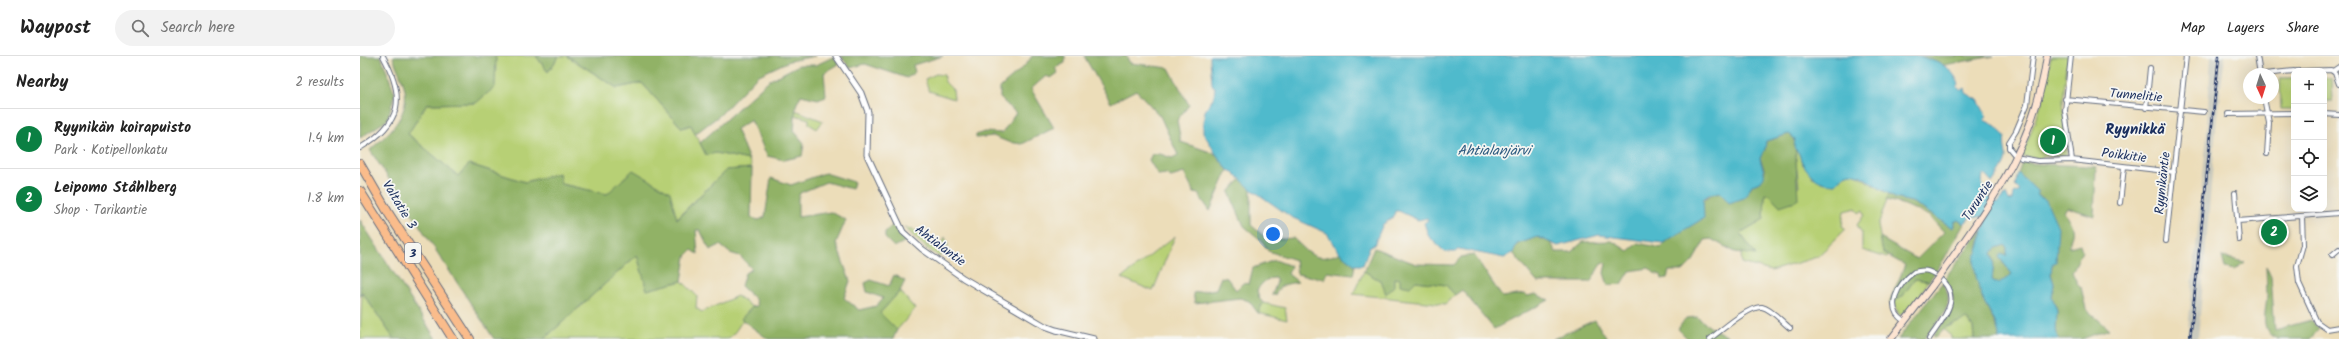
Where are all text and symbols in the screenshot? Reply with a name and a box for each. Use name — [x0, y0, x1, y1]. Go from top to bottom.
search box — [115, 10, 395, 46]
text: Waypost — [20, 13, 91, 43]
text: Search here — [161, 16, 235, 40]
icon: search — [129, 17, 151, 39]
text: Map — [2181, 17, 2205, 39]
text: Layers — [2227, 17, 2265, 39]
text: Share — [2287, 17, 2319, 39]
north arrow — [2243, 68, 2279, 104]
map controls — [2291, 68, 2327, 212]
button: + — [2291, 68, 2327, 104]
text: Nearby — [16, 69, 68, 96]
text: 2 results — [296, 72, 344, 93]
street label: Tunnelitie — [2109, 83, 2164, 109]
button: − — [2291, 104, 2327, 140]
text: Ryynikän koirapuisto — [54, 116, 191, 140]
district label: Ryynikkä — [2105, 118, 2166, 142]
pin: 1 — [2040, 126, 2066, 156]
text: 1 — [27, 128, 31, 149]
text: 1.4 km — [308, 128, 344, 149]
text: Park · Kotipellonkatu — [54, 140, 168, 161]
water label: Ahtialanjärvi — [1458, 140, 1533, 162]
button: locate — [2291, 140, 2327, 176]
street label: Poikkitie — [2100, 143, 2148, 169]
street label: Ryynikäntie — [2149, 150, 2177, 215]
text: Leipomo Ståhlberg — [54, 176, 177, 200]
street label: Valtatie 3 — [376, 176, 422, 234]
street label: Turuntie — [1957, 176, 1999, 225]
button: layers — [2291, 176, 2327, 212]
text: 2 — [25, 188, 33, 209]
text: 1.8 km — [307, 188, 344, 209]
text: Shop · Tarikantie — [54, 200, 147, 221]
pin: 2 — [2261, 217, 2287, 247]
street label: Ahtialantie — [910, 220, 970, 272]
your location — [1263, 224, 1283, 244]
road number: 3 — [405, 243, 421, 263]

